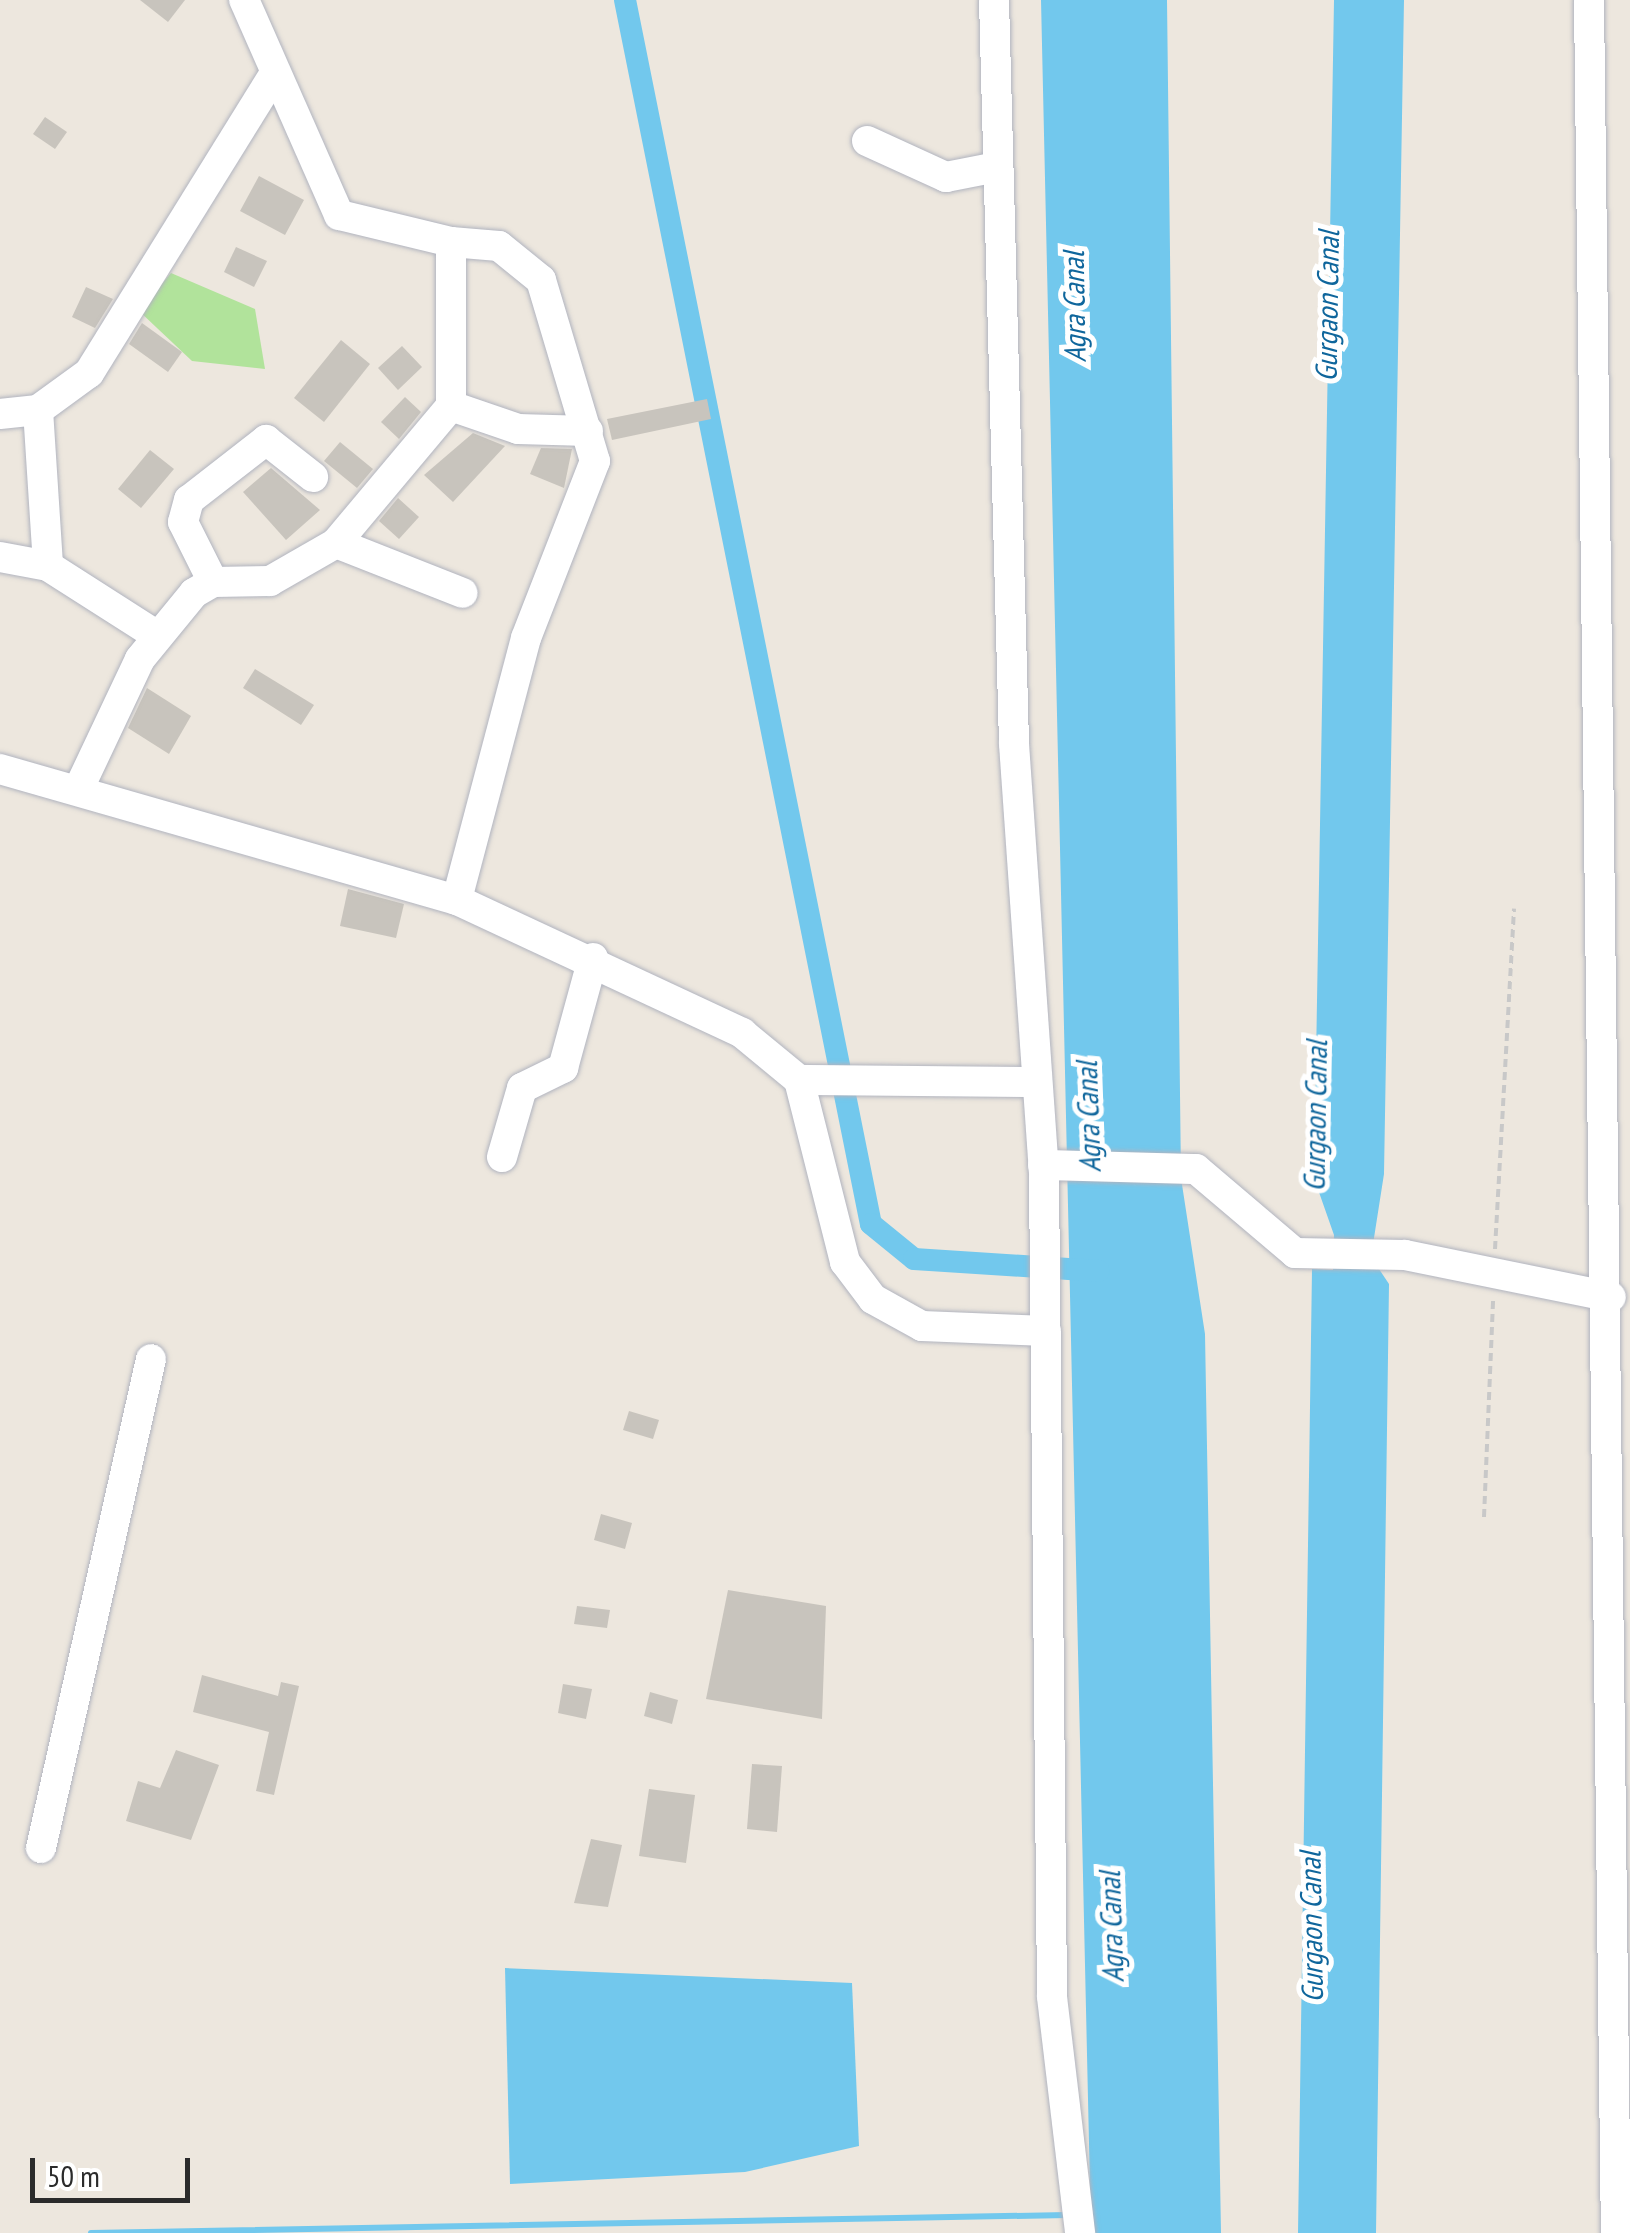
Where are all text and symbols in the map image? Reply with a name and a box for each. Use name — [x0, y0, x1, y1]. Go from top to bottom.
water label: Gurgaon Canal — [1308, 230, 1346, 382]
water label: Agra Canal — [1055, 251, 1093, 363]
water label: Gurgaon Canal — [1296, 1040, 1334, 1192]
water label: Agra Canal — [1068, 1061, 1108, 1173]
water label: Gurgaon Canal — [1292, 1851, 1330, 2003]
water label: Agra Canal — [1091, 1871, 1131, 1983]
scale bar — [35, 2138, 195, 2200]
text: 50 m — [47, 2156, 100, 2195]

